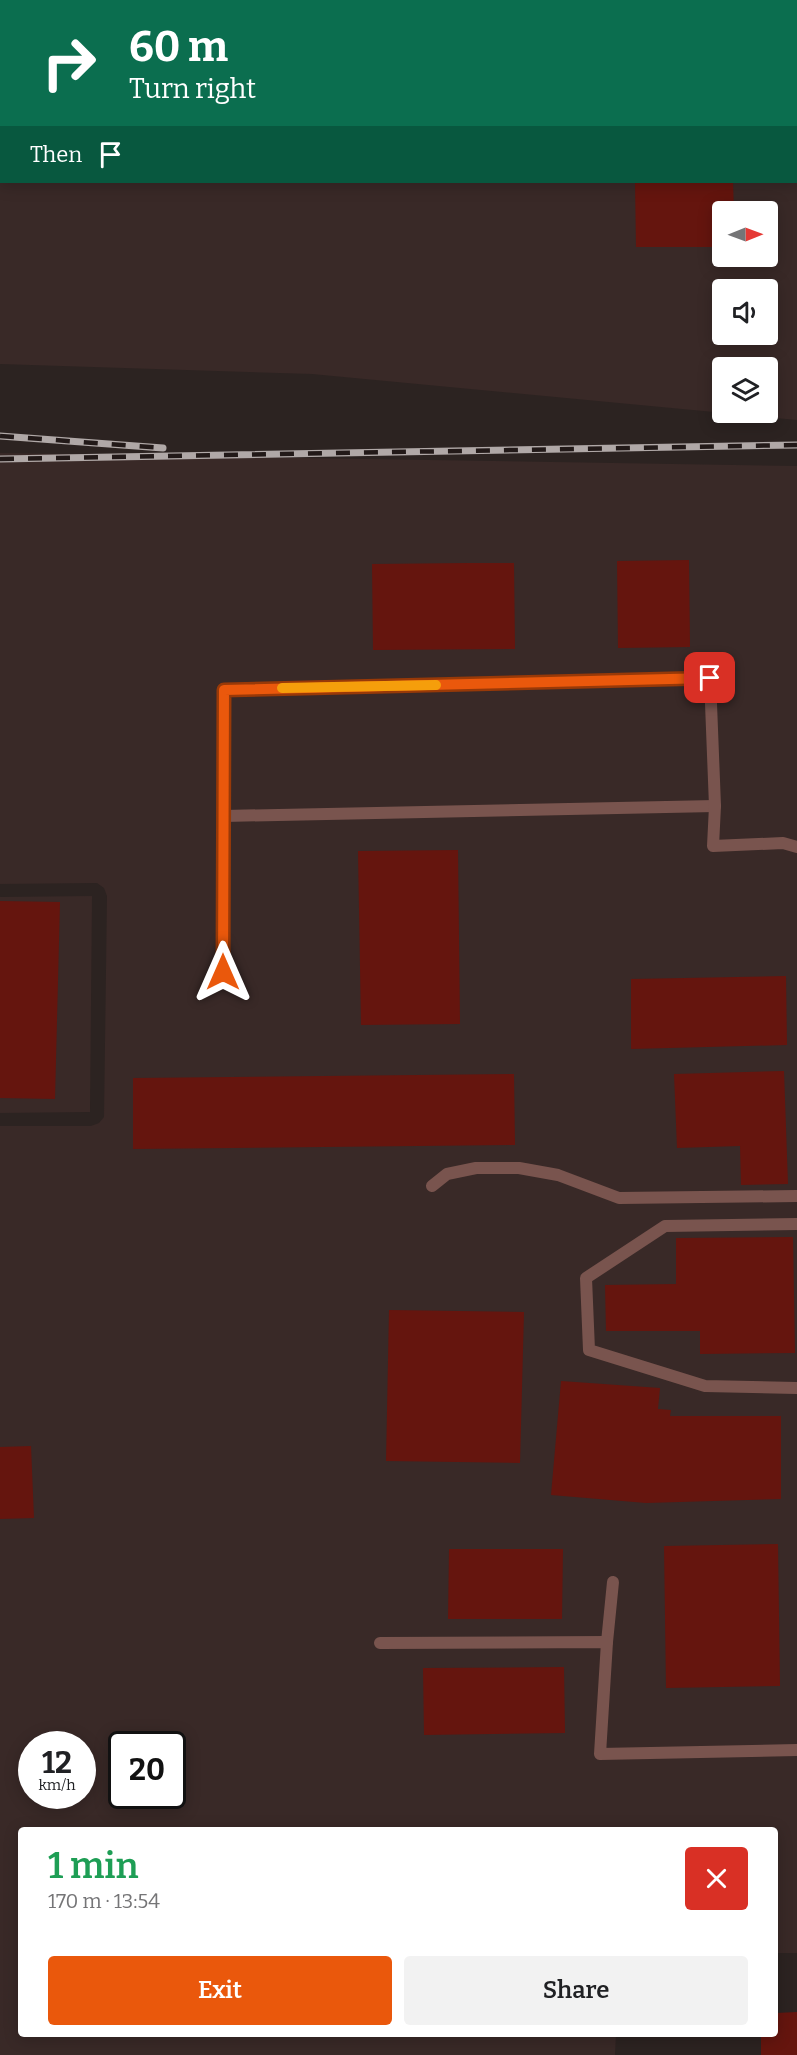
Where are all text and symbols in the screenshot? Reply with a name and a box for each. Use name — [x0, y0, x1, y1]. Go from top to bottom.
text: 60 m — [129, 22, 228, 72]
icon: right — [30, 24, 108, 102]
text: Turn right — [129, 73, 256, 105]
icon: arrive — [94, 138, 127, 171]
text: Then — [30, 141, 82, 168]
north arrow — [712, 201, 778, 267]
map controls — [712, 201, 778, 423]
button: sound — [712, 279, 778, 345]
button: layers — [712, 357, 778, 423]
pin — [684, 652, 735, 703]
icon: arrive — [693, 661, 726, 694]
position arrow — [191, 940, 255, 1004]
speed limit sign: 20 — [108, 1731, 186, 1809]
text: 12 — [42, 1745, 72, 1781]
text: km/h — [38, 1776, 76, 1794]
text: 1 min — [48, 1844, 139, 1888]
button: close — [685, 1847, 748, 1910]
text: 170 m · 13:54 — [48, 1889, 160, 1913]
button: Exit — [48, 1956, 392, 2025]
button: Share — [404, 1956, 748, 2025]

